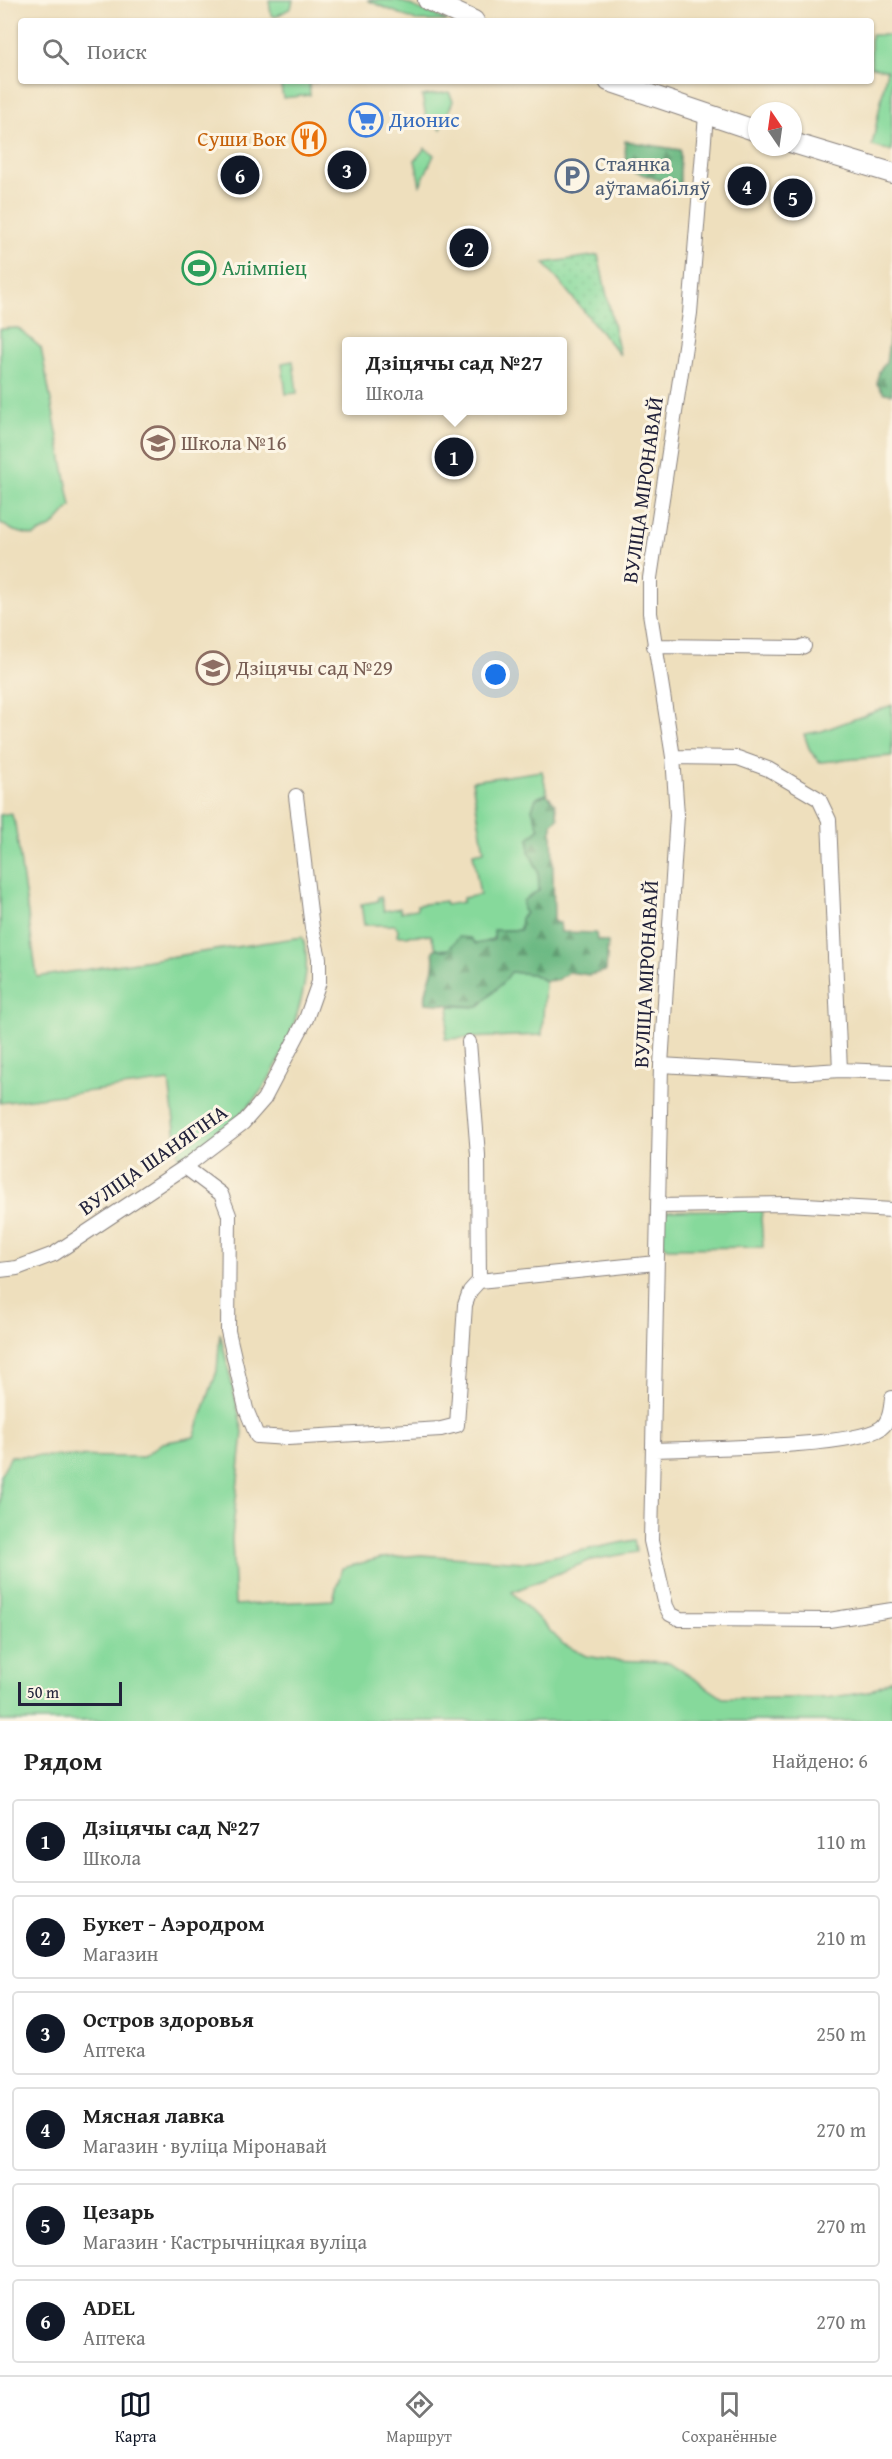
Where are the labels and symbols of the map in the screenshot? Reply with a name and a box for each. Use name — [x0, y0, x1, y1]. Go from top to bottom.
supermarket icon: Дионис — [348, 102, 384, 138]
north arrow — [748, 102, 802, 156]
place label: Дионис — [388, 104, 460, 135]
restaurant icon: Суши Вок — [291, 121, 327, 157]
place label: Суши Вок — [197, 123, 286, 154]
pin: 3 — [328, 148, 366, 192]
place label: Стаянка аўтамабіляў — [595, 148, 711, 203]
pin: 6 — [220, 152, 260, 198]
parking icon: Стаянка аўтамабіляў — [554, 158, 590, 194]
pin: 4 — [728, 164, 766, 208]
pin: 5 — [774, 176, 812, 220]
pin: 2 — [450, 226, 488, 270]
sports icon: Алімпіец — [181, 250, 217, 286]
place label: Алімпіец — [222, 252, 307, 283]
street label: ВУЛІЦА МІРОНАВАЙ — [614, 395, 671, 585]
school or university icon: Школа №16 — [140, 425, 176, 461]
place label: Школа №16 — [181, 427, 287, 458]
pin: 1 — [434, 434, 474, 480]
school or university icon: Дзіцячы сад №29 — [195, 650, 231, 686]
place label: Дзіцячы сад №29 — [235, 652, 393, 683]
your location — [481, 660, 510, 689]
street label: ВУЛІЦА МІРОНАВАЙ — [625, 879, 666, 1069]
street label: ВУЛІЦА ШАНЯГІНА — [72, 1096, 234, 1223]
scale bar — [18, 1679, 122, 1706]

